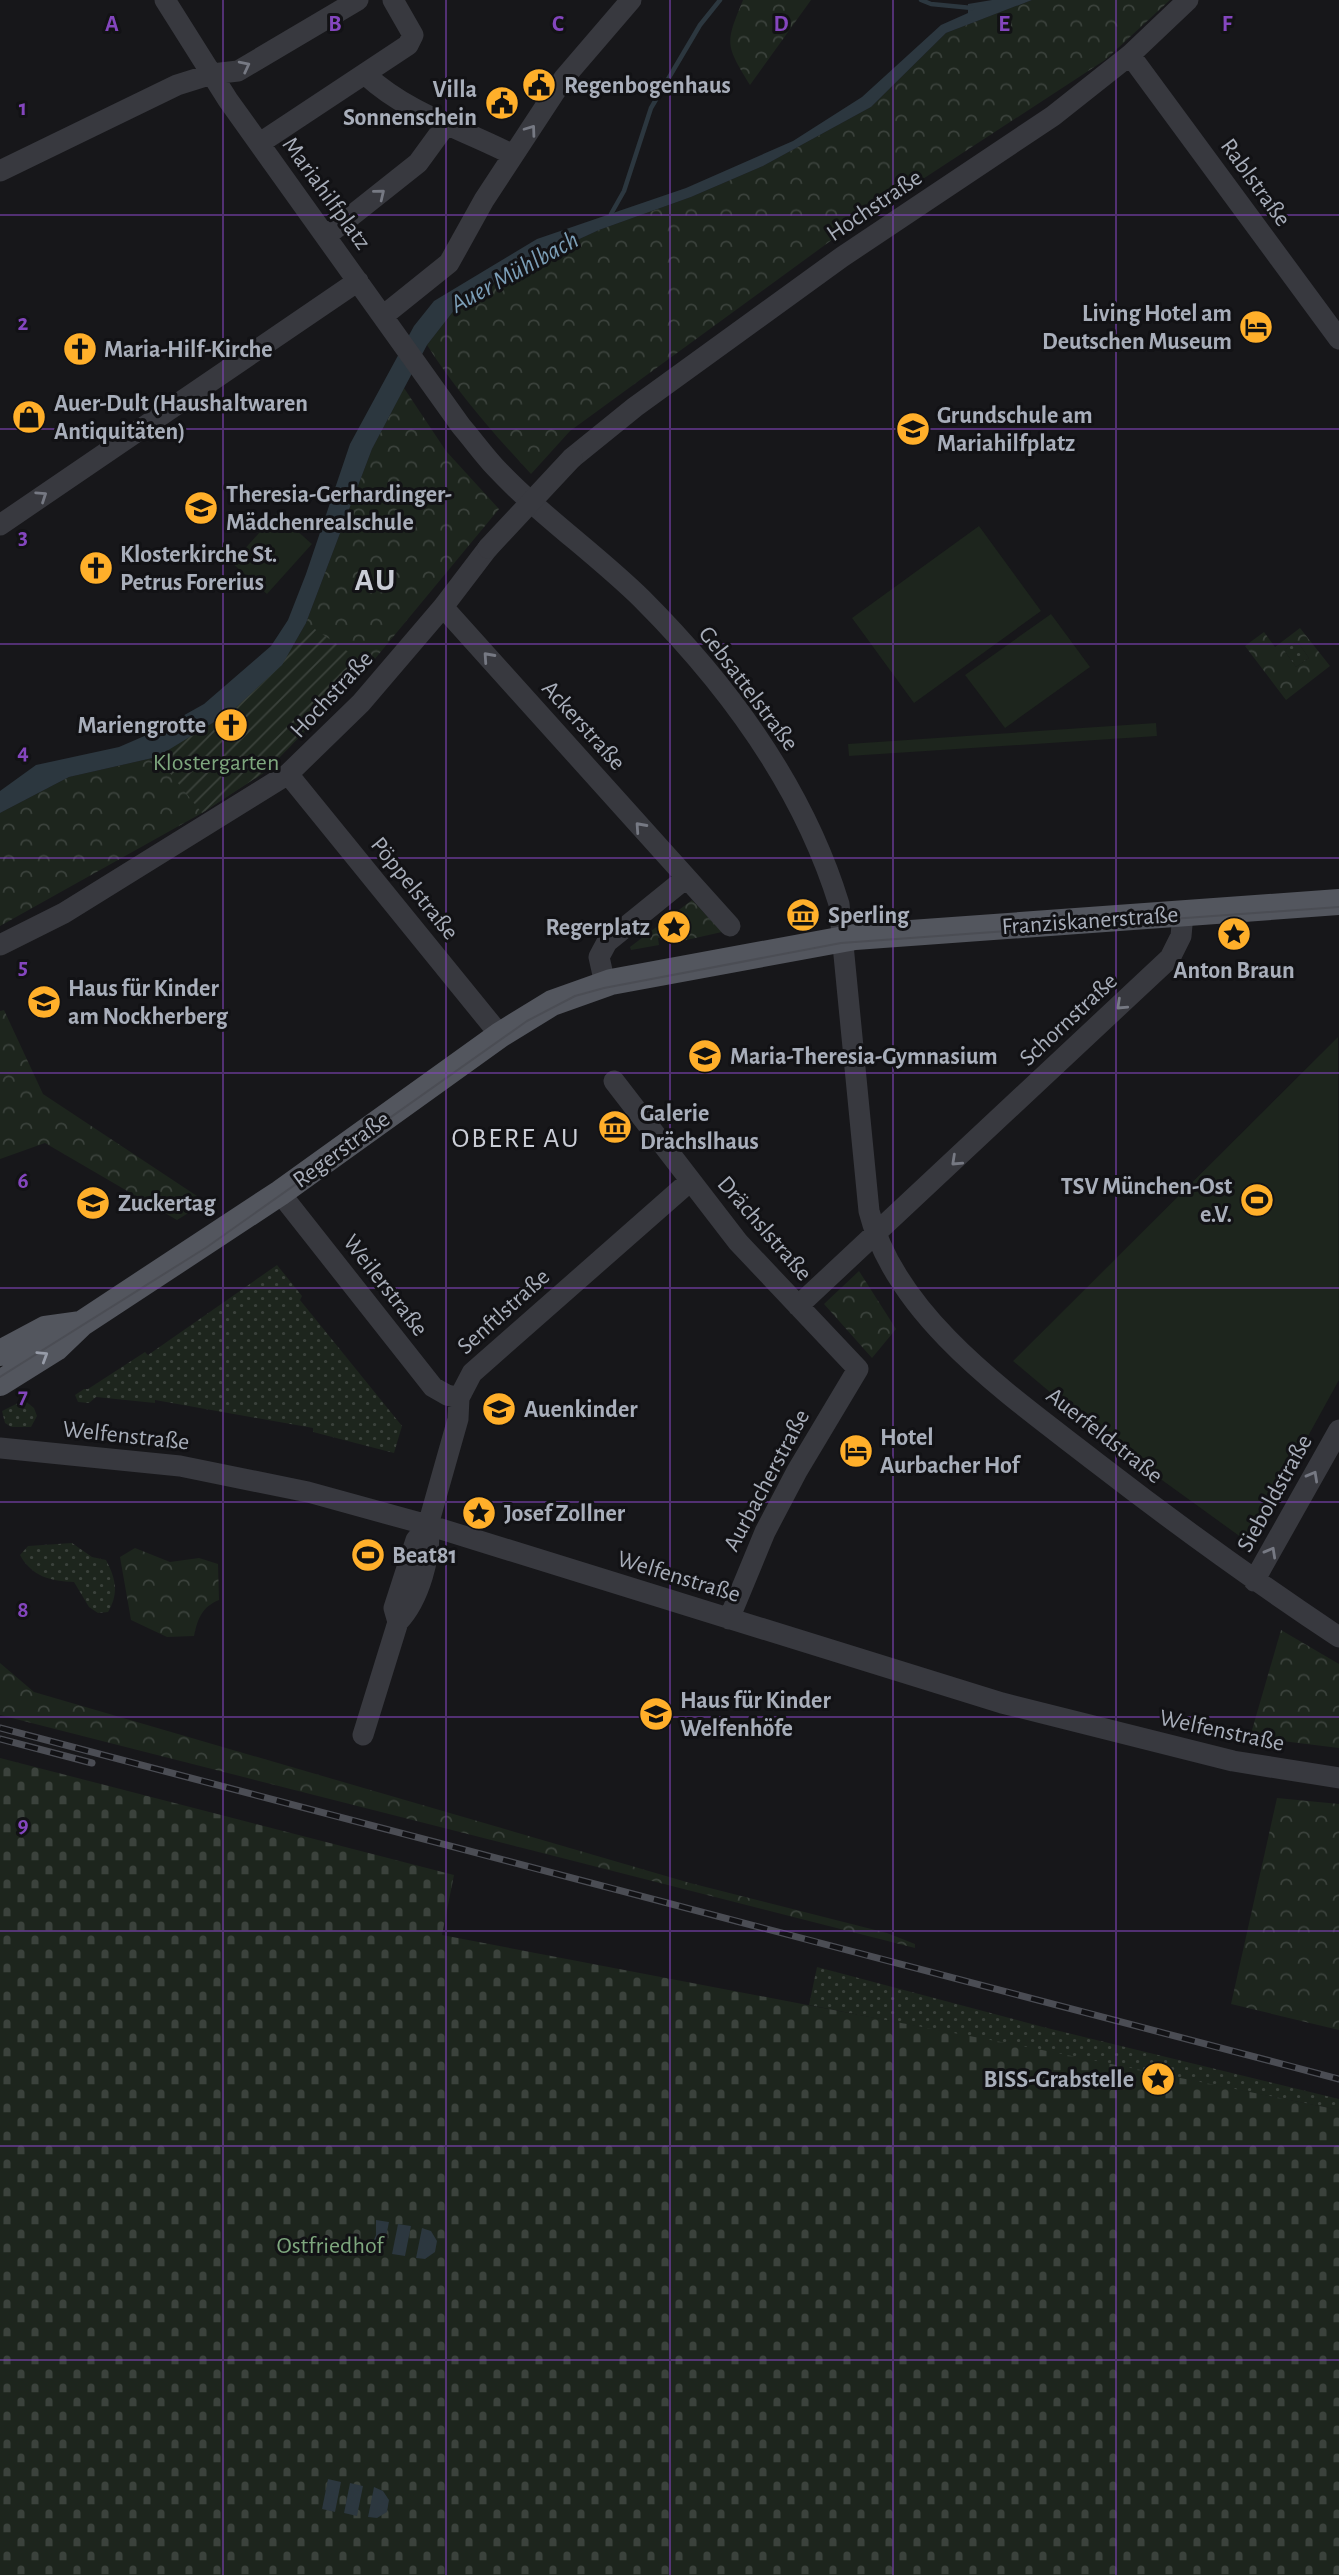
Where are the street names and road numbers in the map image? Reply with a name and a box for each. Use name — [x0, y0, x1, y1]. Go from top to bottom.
street label: Mariahilfplatz — [278, 133, 375, 254]
street label: Rablstraße — [1216, 134, 1295, 231]
street label: Hochstraße — [823, 165, 926, 246]
street label: Gebsattelstraße — [694, 622, 803, 755]
street label: Hochstraße — [286, 647, 378, 743]
street label: Ackerstraße — [537, 676, 629, 775]
street label: Pöppelstraße — [366, 833, 463, 944]
street label: Franziskanerstraße — [1001, 903, 1179, 939]
street label: Schornstraße — [1015, 969, 1122, 1071]
street label: Regerstraße — [289, 1107, 394, 1193]
street label: Drächslstraße — [713, 1172, 816, 1286]
street label: Weilerstraße — [338, 1230, 432, 1341]
street label: Senftlstraße — [453, 1264, 554, 1359]
street label: Auerfeldstraße — [1042, 1383, 1167, 1488]
street label: Aurbacherstraße — [720, 1406, 814, 1555]
street label: Welfenstraße — [61, 1417, 190, 1455]
street label: Sieboldstraße — [1233, 1431, 1317, 1556]
street label: Welfenstraße — [614, 1547, 743, 1607]
street label: Welfenstraße — [1157, 1706, 1286, 1756]

